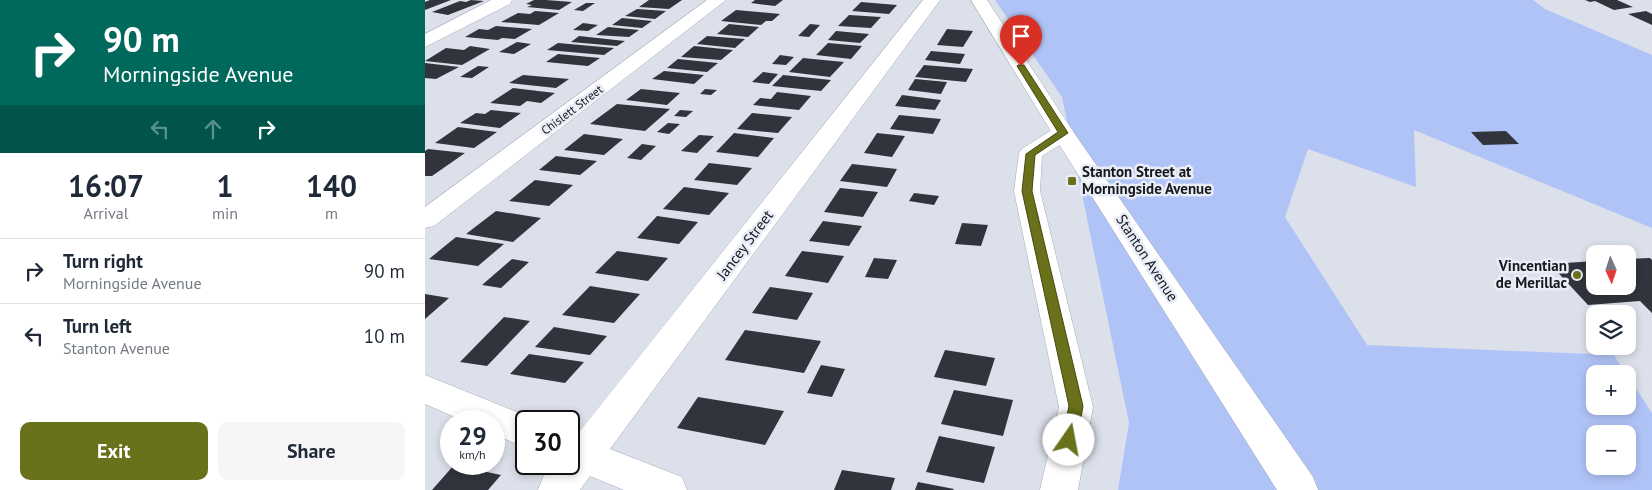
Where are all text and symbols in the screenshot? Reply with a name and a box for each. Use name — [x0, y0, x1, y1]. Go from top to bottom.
pin — [1000, 15, 1042, 66]
text: 90 m — [103, 16, 180, 62]
icon: right — [20, 20, 85, 85]
icon: arrive — [1007, 22, 1035, 50]
text: Morningside Avenue — [103, 60, 294, 88]
street label: Chislett Street — [538, 82, 605, 138]
icon: left — [146, 115, 174, 143]
icon: ahead — [199, 115, 227, 143]
icon: right — [252, 115, 280, 143]
place label: Stanton Street at Morningside Avenue — [1082, 162, 1212, 198]
text: 16:07 — [68, 166, 144, 205]
text: 1 — [217, 166, 234, 205]
text: 140 — [306, 166, 357, 205]
marker: Stanton Street at Morningside Avenue — [1066, 175, 1078, 187]
text: Arrival — [84, 203, 128, 223]
text: min — [212, 203, 238, 223]
text: m — [325, 203, 338, 223]
street label: Jancey Street — [712, 206, 777, 284]
street label: Stanton Avenue — [1112, 211, 1183, 305]
north arrow — [1586, 245, 1636, 295]
map controls — [1586, 245, 1636, 475]
text: Turn right — [63, 249, 143, 273]
place label: Vincentian de Merillac — [1496, 256, 1567, 292]
icon: right — [20, 257, 48, 285]
text: 90 m — [364, 259, 405, 283]
marker: Vincentian de Merillac — [1571, 269, 1583, 281]
text: Morningside Avenue — [63, 273, 202, 293]
button: layers — [1586, 305, 1636, 355]
text: Turn left — [63, 314, 132, 338]
icon: left — [20, 322, 48, 350]
text: 10 m — [364, 324, 405, 348]
text: Stanton Avenue — [63, 338, 170, 358]
button: + — [1586, 365, 1636, 415]
speed limit sign: 30 — [515, 410, 580, 475]
position arrow — [1042, 413, 1094, 465]
text: 29 — [458, 420, 487, 452]
button: Exit — [20, 422, 208, 480]
button: Share — [218, 422, 405, 480]
button: − — [1586, 425, 1636, 475]
text: km/h — [459, 447, 486, 462]

